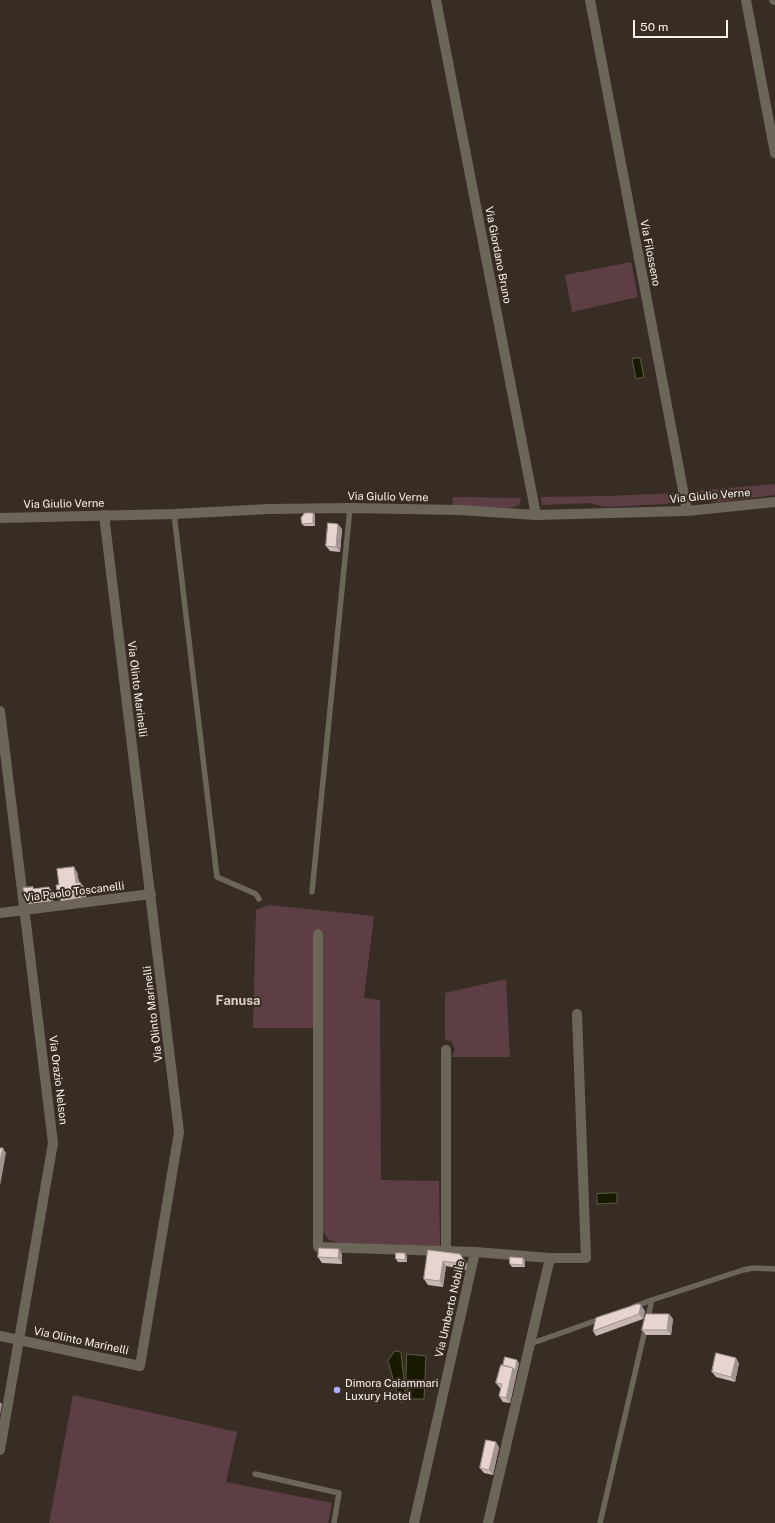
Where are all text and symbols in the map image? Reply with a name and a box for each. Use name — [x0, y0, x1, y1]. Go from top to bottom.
scale bar — [635, 12, 730, 38]
text: 50 m — [640, 20, 668, 34]
street label: Via Giordano Bruno — [482, 205, 514, 305]
street label: Via Filosseno — [637, 219, 663, 287]
street label: Via Giulio Verne — [669, 486, 751, 506]
street label: Via Giulio Verne — [347, 490, 429, 504]
street label: Via Giulio Verne — [23, 497, 105, 511]
street label: Via Olinto Marinelli — [125, 640, 149, 738]
street label: Via Paolo Toscanelli — [23, 879, 125, 905]
street label: Via Olinto Marinelli — [141, 965, 165, 1063]
district label: Fanusa — [216, 993, 260, 1009]
street label: Via Orazio Nelson — [46, 1035, 70, 1125]
street label: Via Umberto Nobile — [432, 1259, 468, 1359]
street label: Via Olinto Marinelli — [32, 1324, 130, 1358]
place label: Dimora Caiammari Luxury Hotel — [345, 1377, 439, 1403]
marker: Dimora Caiammari Luxury Hotel — [332, 1385, 342, 1395]

